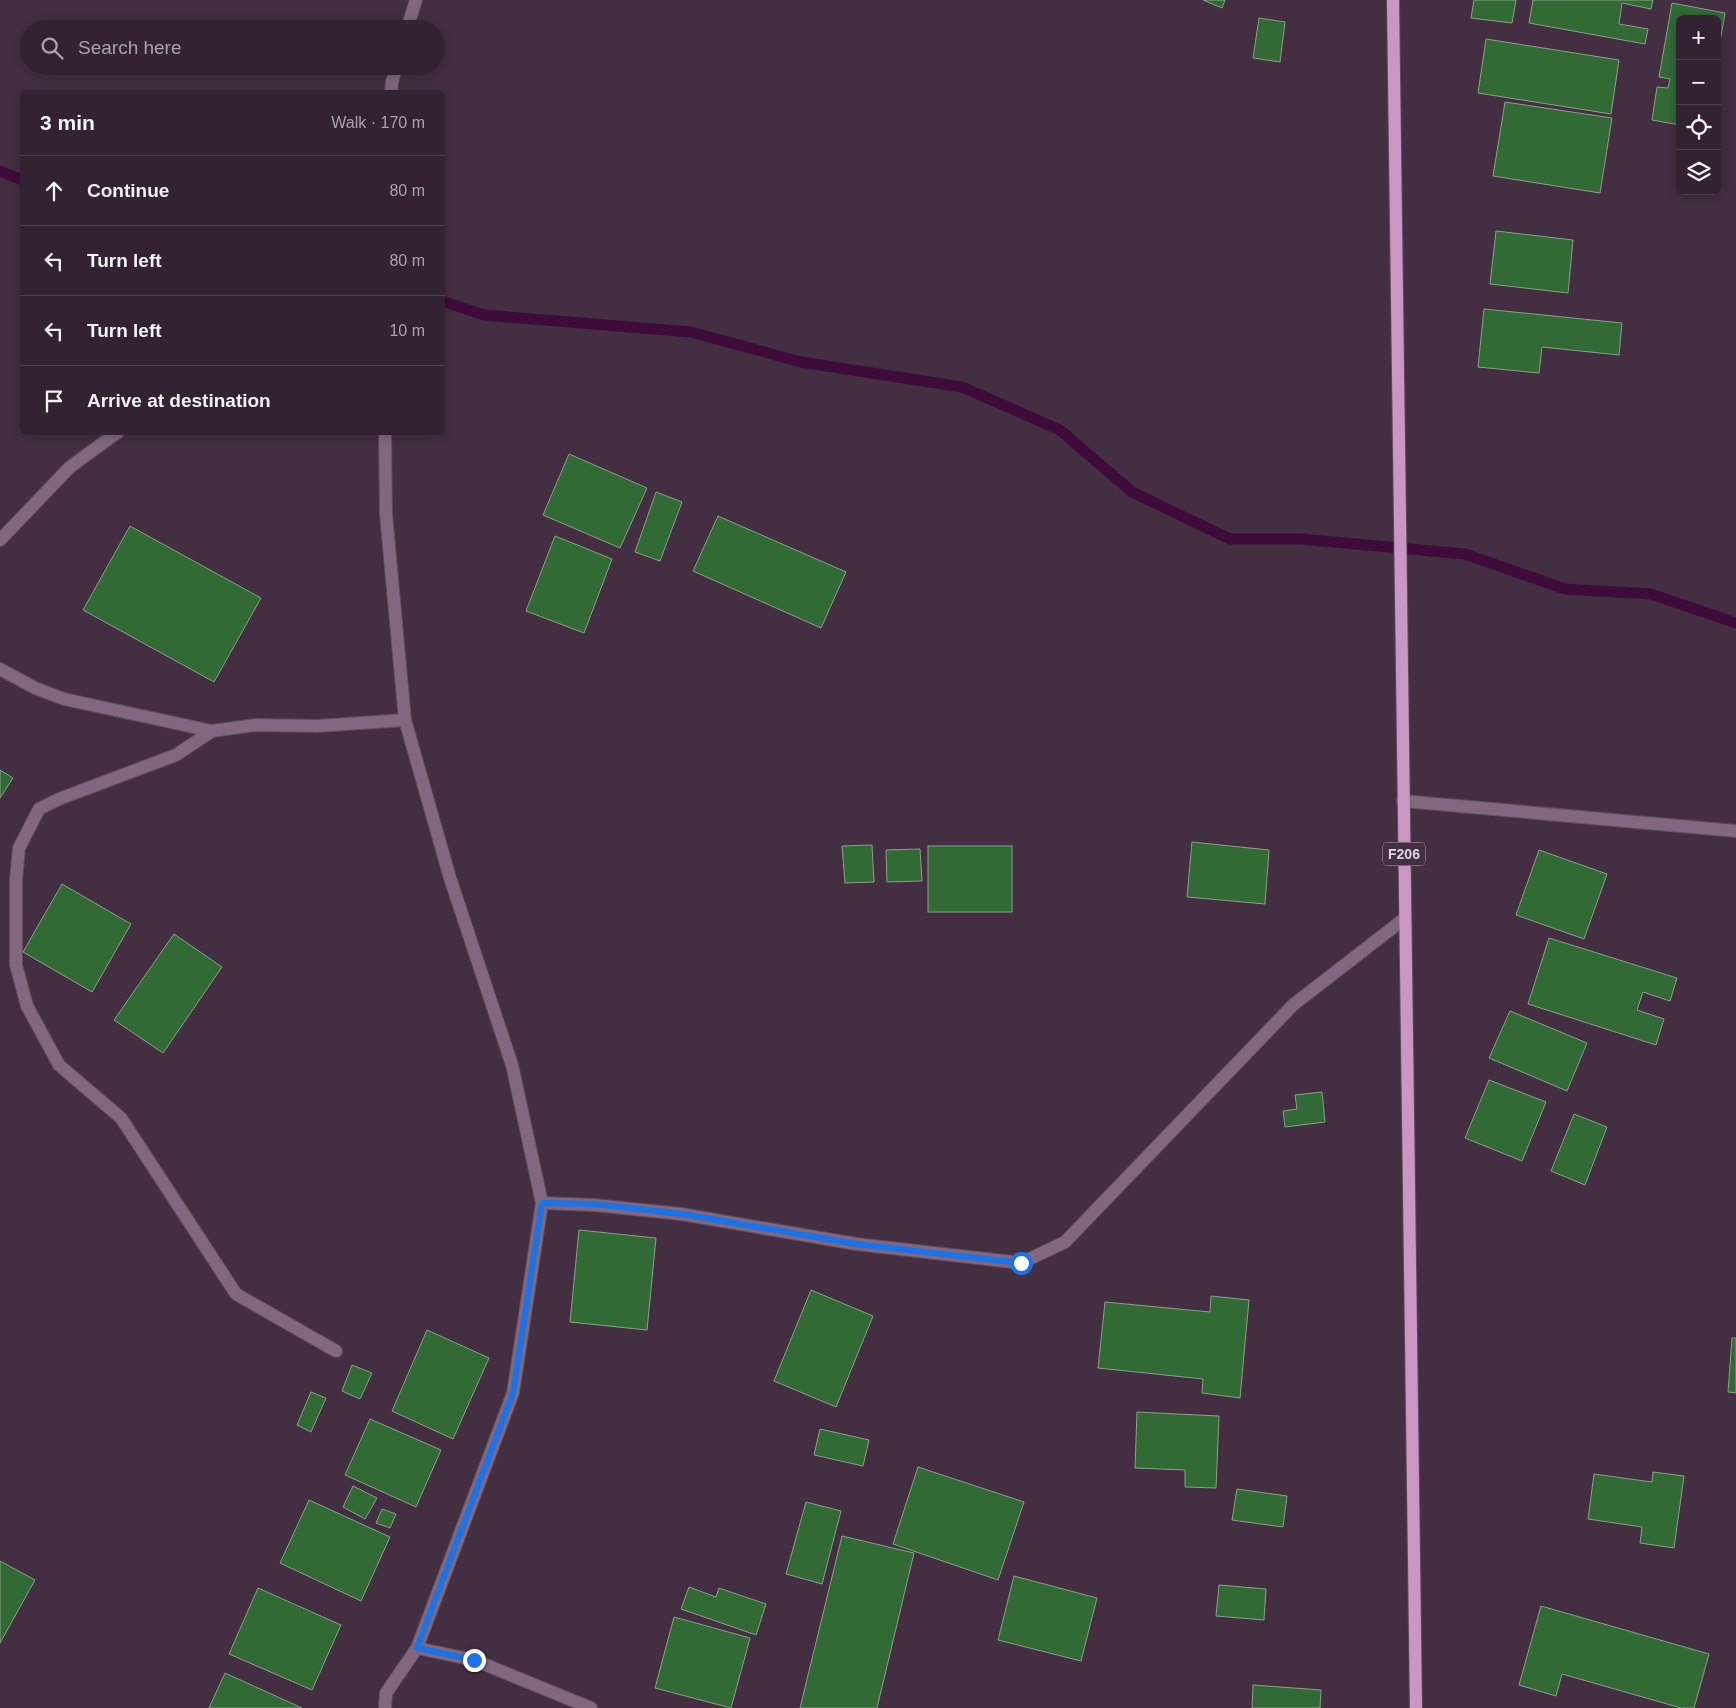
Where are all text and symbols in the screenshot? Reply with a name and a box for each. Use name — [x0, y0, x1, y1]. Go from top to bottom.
map controls — [1676, 15, 1721, 195]
button: + — [1676, 15, 1721, 60]
search box — [20, 20, 445, 75]
icon: search — [38, 34, 66, 62]
text: Search here — [78, 37, 182, 58]
button: − — [1676, 60, 1721, 105]
button: locate — [1676, 105, 1721, 150]
text: 3 min — [40, 111, 95, 134]
text: Walk · 170 m — [331, 114, 425, 131]
button: layers — [1676, 150, 1721, 195]
icon: ahead — [40, 177, 68, 205]
text: Continue — [87, 180, 169, 201]
text: 80 m — [389, 182, 425, 199]
icon: left — [40, 247, 68, 275]
text: Turn left — [87, 250, 162, 271]
text: 80 m — [389, 252, 425, 269]
icon: left — [40, 317, 68, 345]
text: Turn left — [87, 320, 162, 341]
text: 10 m — [389, 322, 425, 339]
icon: arrive — [40, 387, 68, 415]
text: Arrive at destination — [87, 390, 271, 411]
road number: F206 — [1383, 842, 1425, 866]
route start — [1010, 1252, 1033, 1275]
route end — [463, 1649, 486, 1672]

